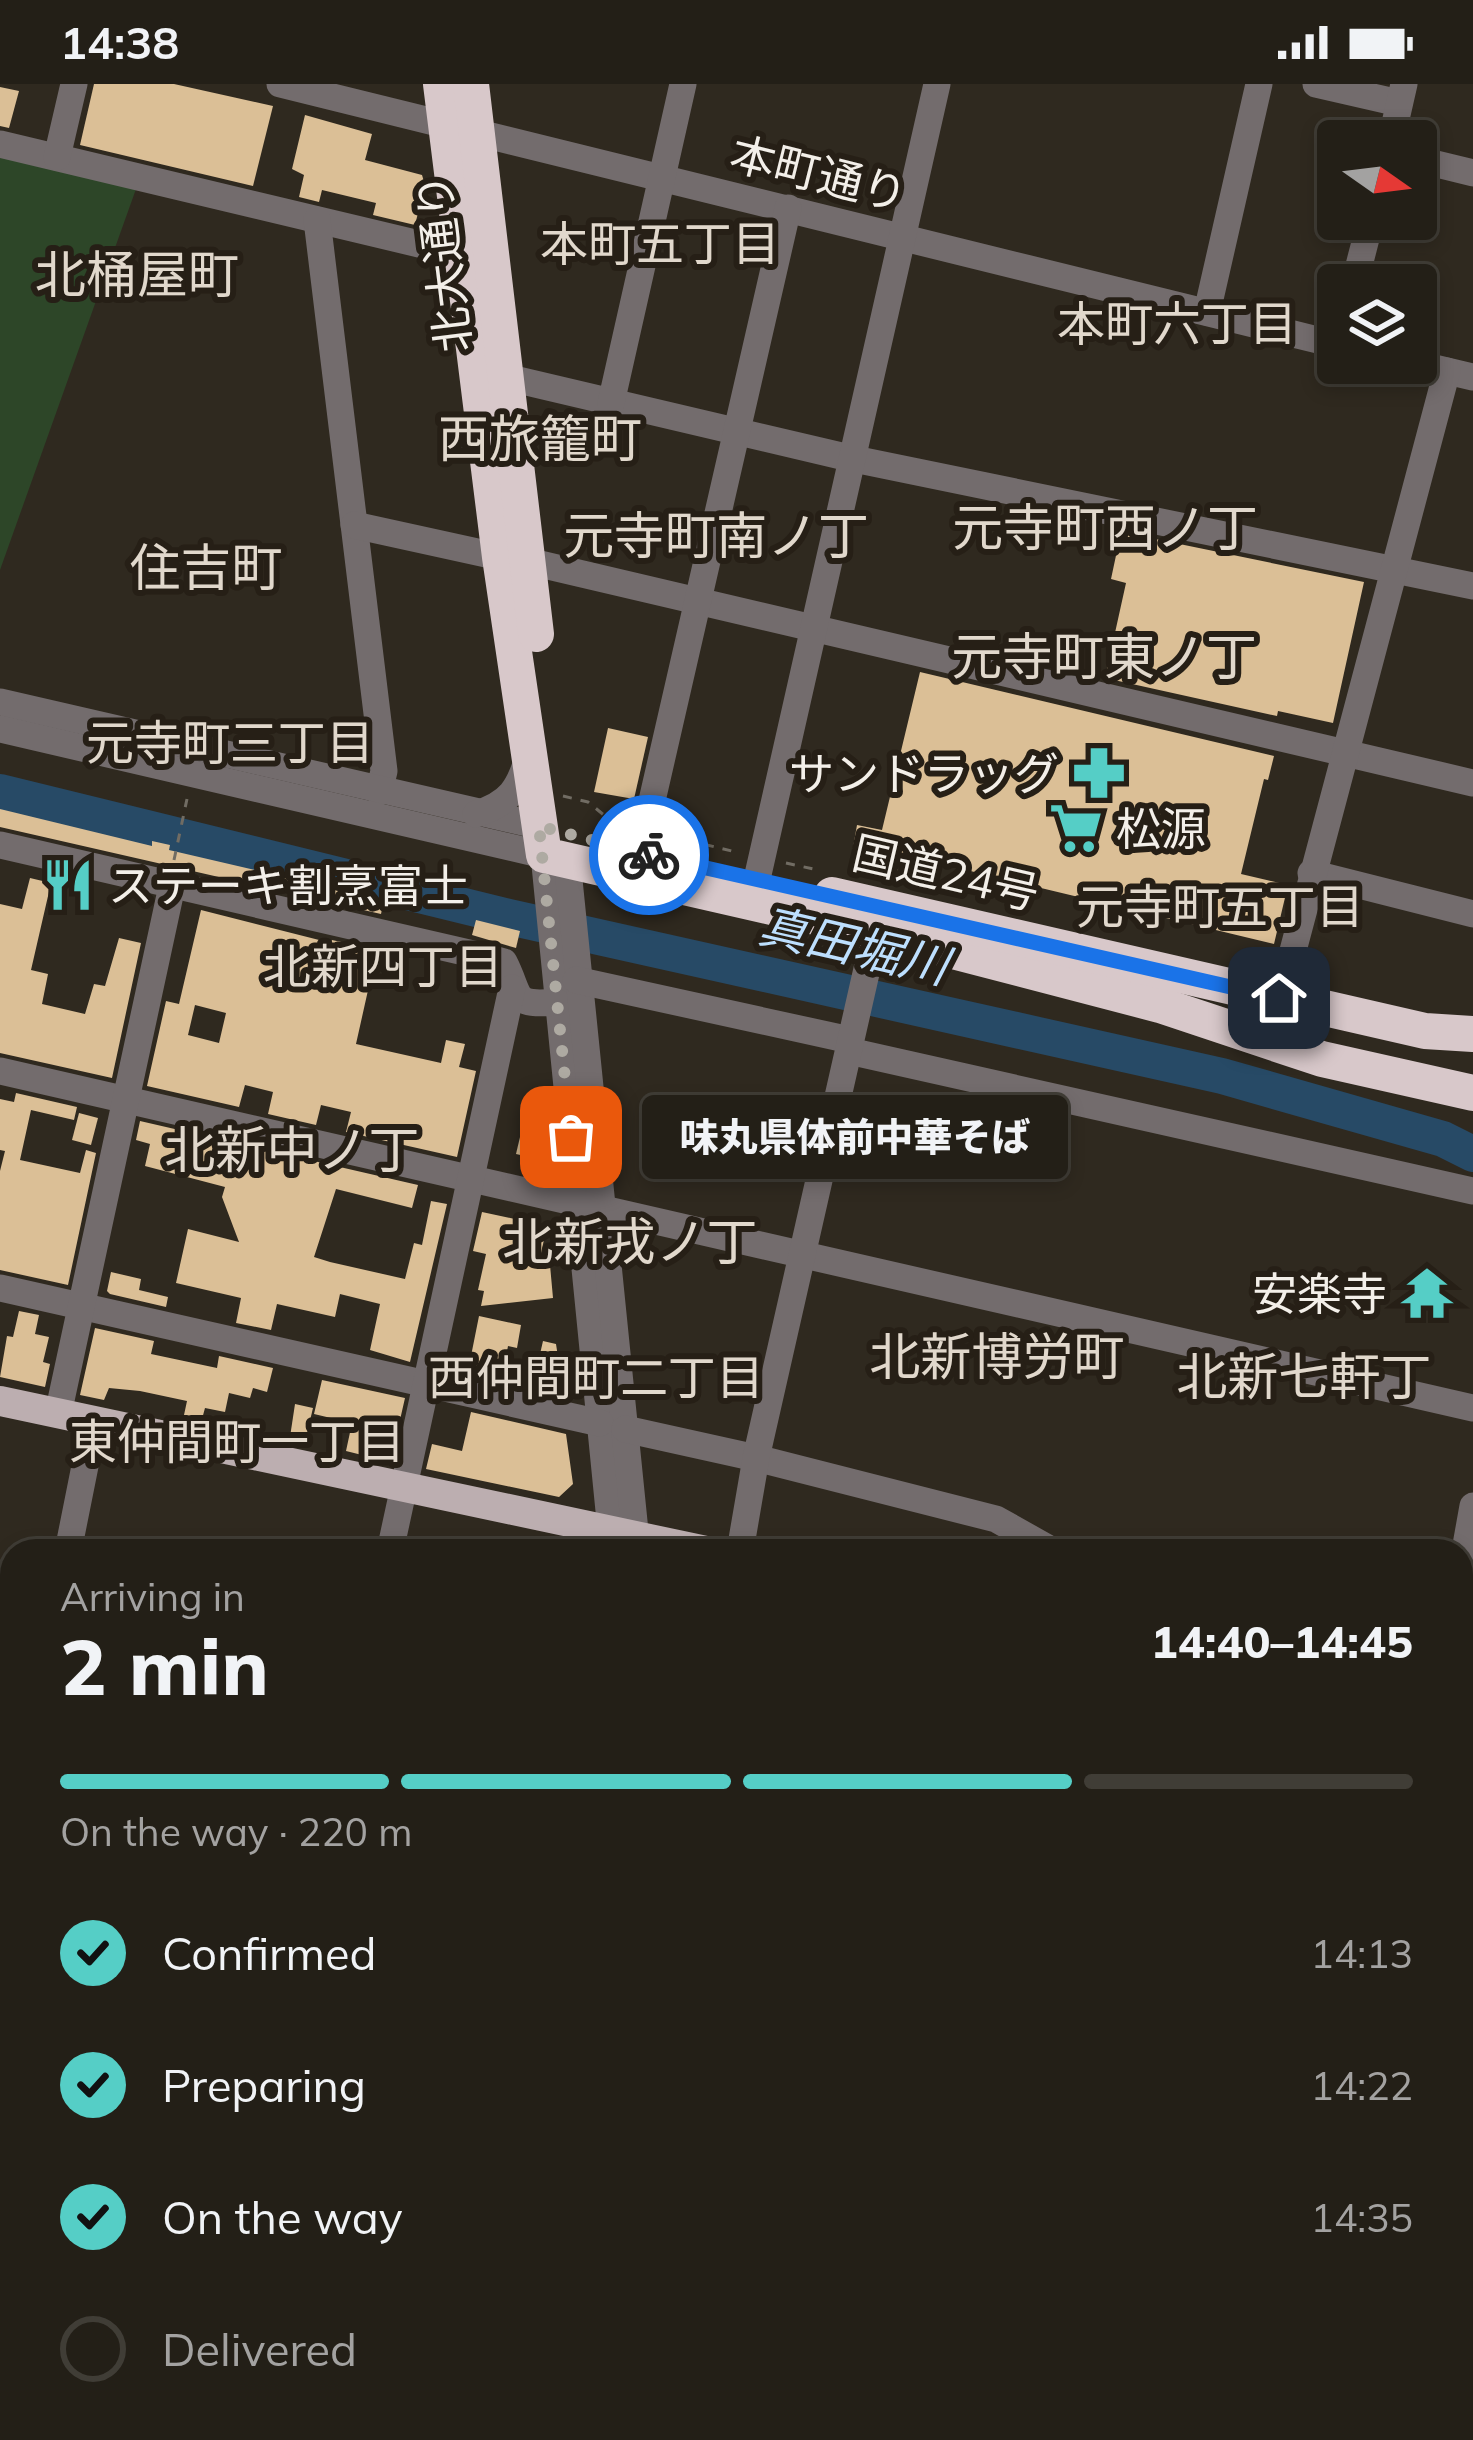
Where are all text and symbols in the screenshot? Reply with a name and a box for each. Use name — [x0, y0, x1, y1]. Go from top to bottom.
text: 14:38 — [60, 14, 179, 70]
north arrow — [1317, 120, 1437, 240]
map controls — [1317, 120, 1437, 384]
street label: 本町通り — [725, 124, 913, 222]
street label: 北大通り — [404, 170, 482, 356]
district label: 本町五丁目 — [540, 213, 780, 273]
district label: 北桶屋町 — [35, 242, 239, 306]
button: layers — [1317, 264, 1437, 384]
district label: 本町六丁目 — [1057, 293, 1297, 353]
district label: 西旅籠町 — [438, 406, 642, 470]
district label: 元寺町西ノ丁 — [952, 495, 1258, 559]
district label: 元寺町南ノ丁 — [563, 503, 869, 567]
district label: 住吉町 — [129, 535, 283, 599]
district label: 元寺町東ノ丁 — [951, 624, 1257, 688]
district label: 元寺町三丁目 — [86, 712, 374, 772]
pharmacy icon: サンドラッグ — [1070, 744, 1128, 802]
place label: サンドラッグ — [789, 745, 1059, 801]
courier — [589, 795, 709, 915]
supermarket icon: 松源 — [1047, 799, 1105, 857]
place label: 松源 — [1116, 800, 1206, 856]
icon: bike — [616, 822, 682, 888]
street label: 国道24号 — [848, 823, 1044, 921]
restaurant icon: ステーキ割烹富士 — [39, 856, 97, 914]
place label: ステーキ割烹富士 — [108, 857, 468, 913]
district label: 元寺町五丁目 — [1076, 876, 1364, 936]
water label: 真田堀川 — [754, 894, 959, 997]
district label: 北新四丁目 — [263, 936, 503, 996]
pin — [1228, 947, 1330, 1049]
icon: home — [1246, 965, 1312, 1031]
pin — [520, 1086, 622, 1188]
callout: 味丸県体前中華そば — [643, 1095, 1069, 1179]
icon: bag — [538, 1104, 604, 1170]
text: 味丸県体前中華そば — [679, 1112, 1031, 1161]
district label: 北新中ノ丁 — [164, 1117, 420, 1181]
district label: 北新戎ノ丁 — [502, 1209, 758, 1273]
temple icon: 安楽寺 — [1398, 1264, 1456, 1322]
place label: 安楽寺 — [1252, 1265, 1387, 1321]
district label: 北新博労町 — [869, 1324, 1125, 1388]
district label: 北新七軒丁 — [1176, 1344, 1432, 1408]
district label: 西仲間町二丁目 — [428, 1347, 764, 1407]
district label: 東仲間町一丁目 — [69, 1411, 405, 1471]
text: Arriving in — [60, 1572, 245, 1621]
text: 14:40–14:45 — [1151, 1613, 1413, 1669]
text: 2 min — [60, 1617, 269, 1715]
text: On the way · 220 m — [60, 1807, 412, 1856]
icon: check — [60, 1920, 126, 1986]
text: Confirmed — [162, 1925, 376, 1981]
text: 14:13 — [1311, 1929, 1413, 1978]
icon: check — [60, 2052, 126, 2118]
text: Preparing — [162, 2057, 366, 2113]
text: 14:22 — [1311, 2061, 1413, 2110]
icon: check — [60, 2184, 126, 2250]
text: On the way — [162, 2189, 403, 2245]
text: 14:35 — [1311, 2193, 1413, 2242]
text: Delivered — [162, 2321, 357, 2377]

